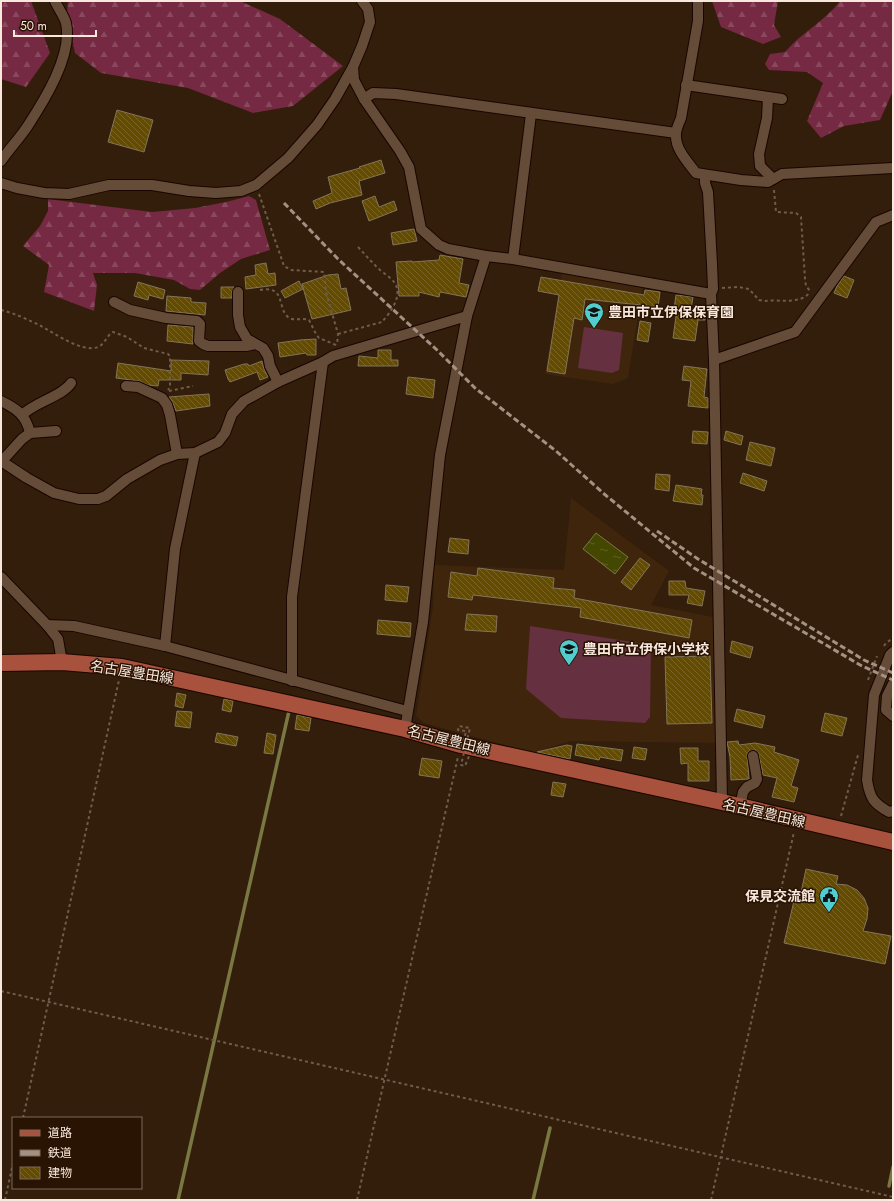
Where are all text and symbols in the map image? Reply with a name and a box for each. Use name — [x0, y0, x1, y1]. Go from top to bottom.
scale bar — [14, 12, 96, 38]
text: 50 m — [20, 17, 47, 35]
school or university icon: 豊田市立伊保保育園 — [583, 301, 605, 329]
place label: 豊田市立伊保保育園 — [608, 302, 734, 322]
school or university icon: 豊田市立伊保小学校 — [558, 638, 580, 666]
place label: 豊田市立伊保小学校 — [583, 639, 709, 659]
street label: 名古屋豊田線 — [89, 656, 175, 688]
street label: 名古屋豊田線 — [406, 720, 492, 760]
street label: 名古屋豊田線 — [721, 794, 807, 832]
public building icon: 保見交流館 — [818, 885, 840, 913]
place label: 保見交流館 — [745, 886, 815, 906]
legend — [12, 1117, 142, 1189]
text: 道路 — [48, 1124, 72, 1142]
text: 鉄道 — [48, 1144, 72, 1162]
text: 建物 — [48, 1164, 72, 1182]

